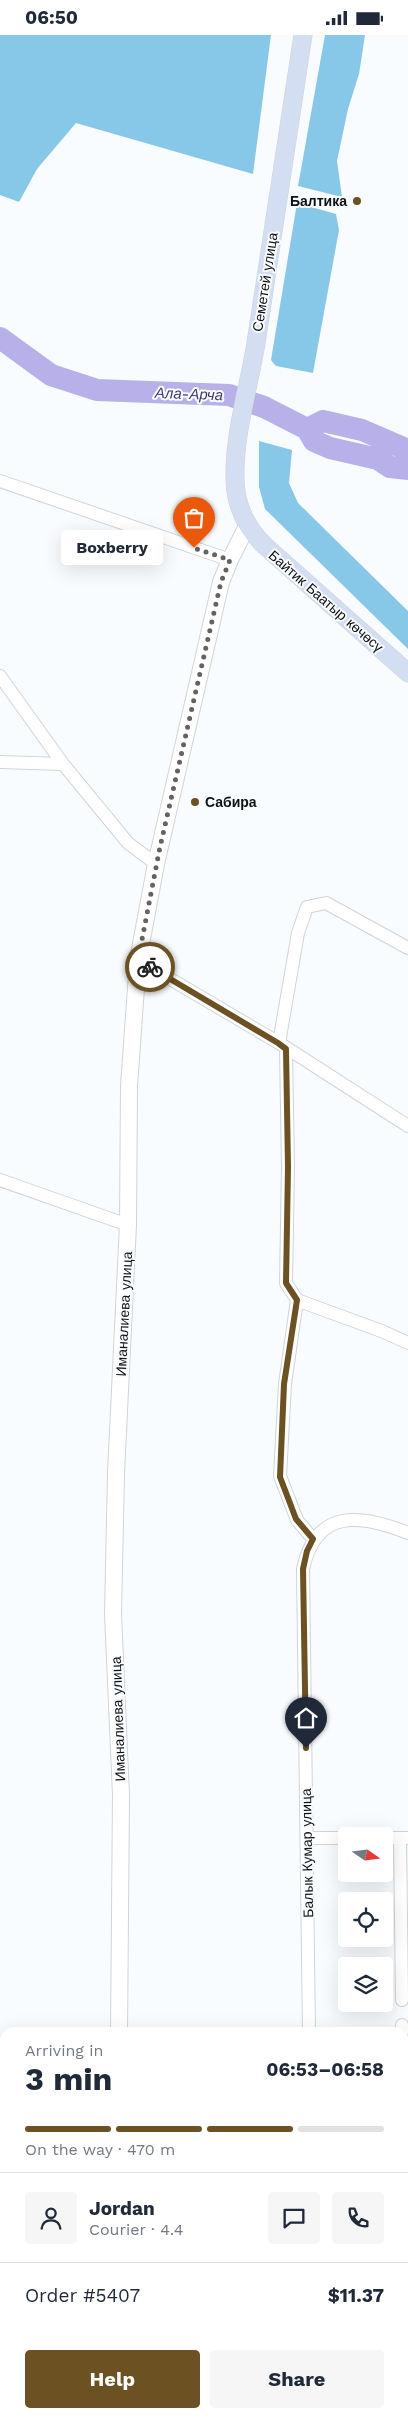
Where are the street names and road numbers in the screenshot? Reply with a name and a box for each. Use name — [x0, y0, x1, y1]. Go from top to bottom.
street label: Семетей улица — [249, 231, 281, 333]
street label: Байтик Баатыр көчөсү — [266, 547, 386, 655]
street label: Иманалиева улица — [113, 1251, 135, 1377]
street label: Иманалиева улица — [108, 1656, 128, 1782]
street label: Балык Кумар улица — [298, 1788, 316, 1918]

